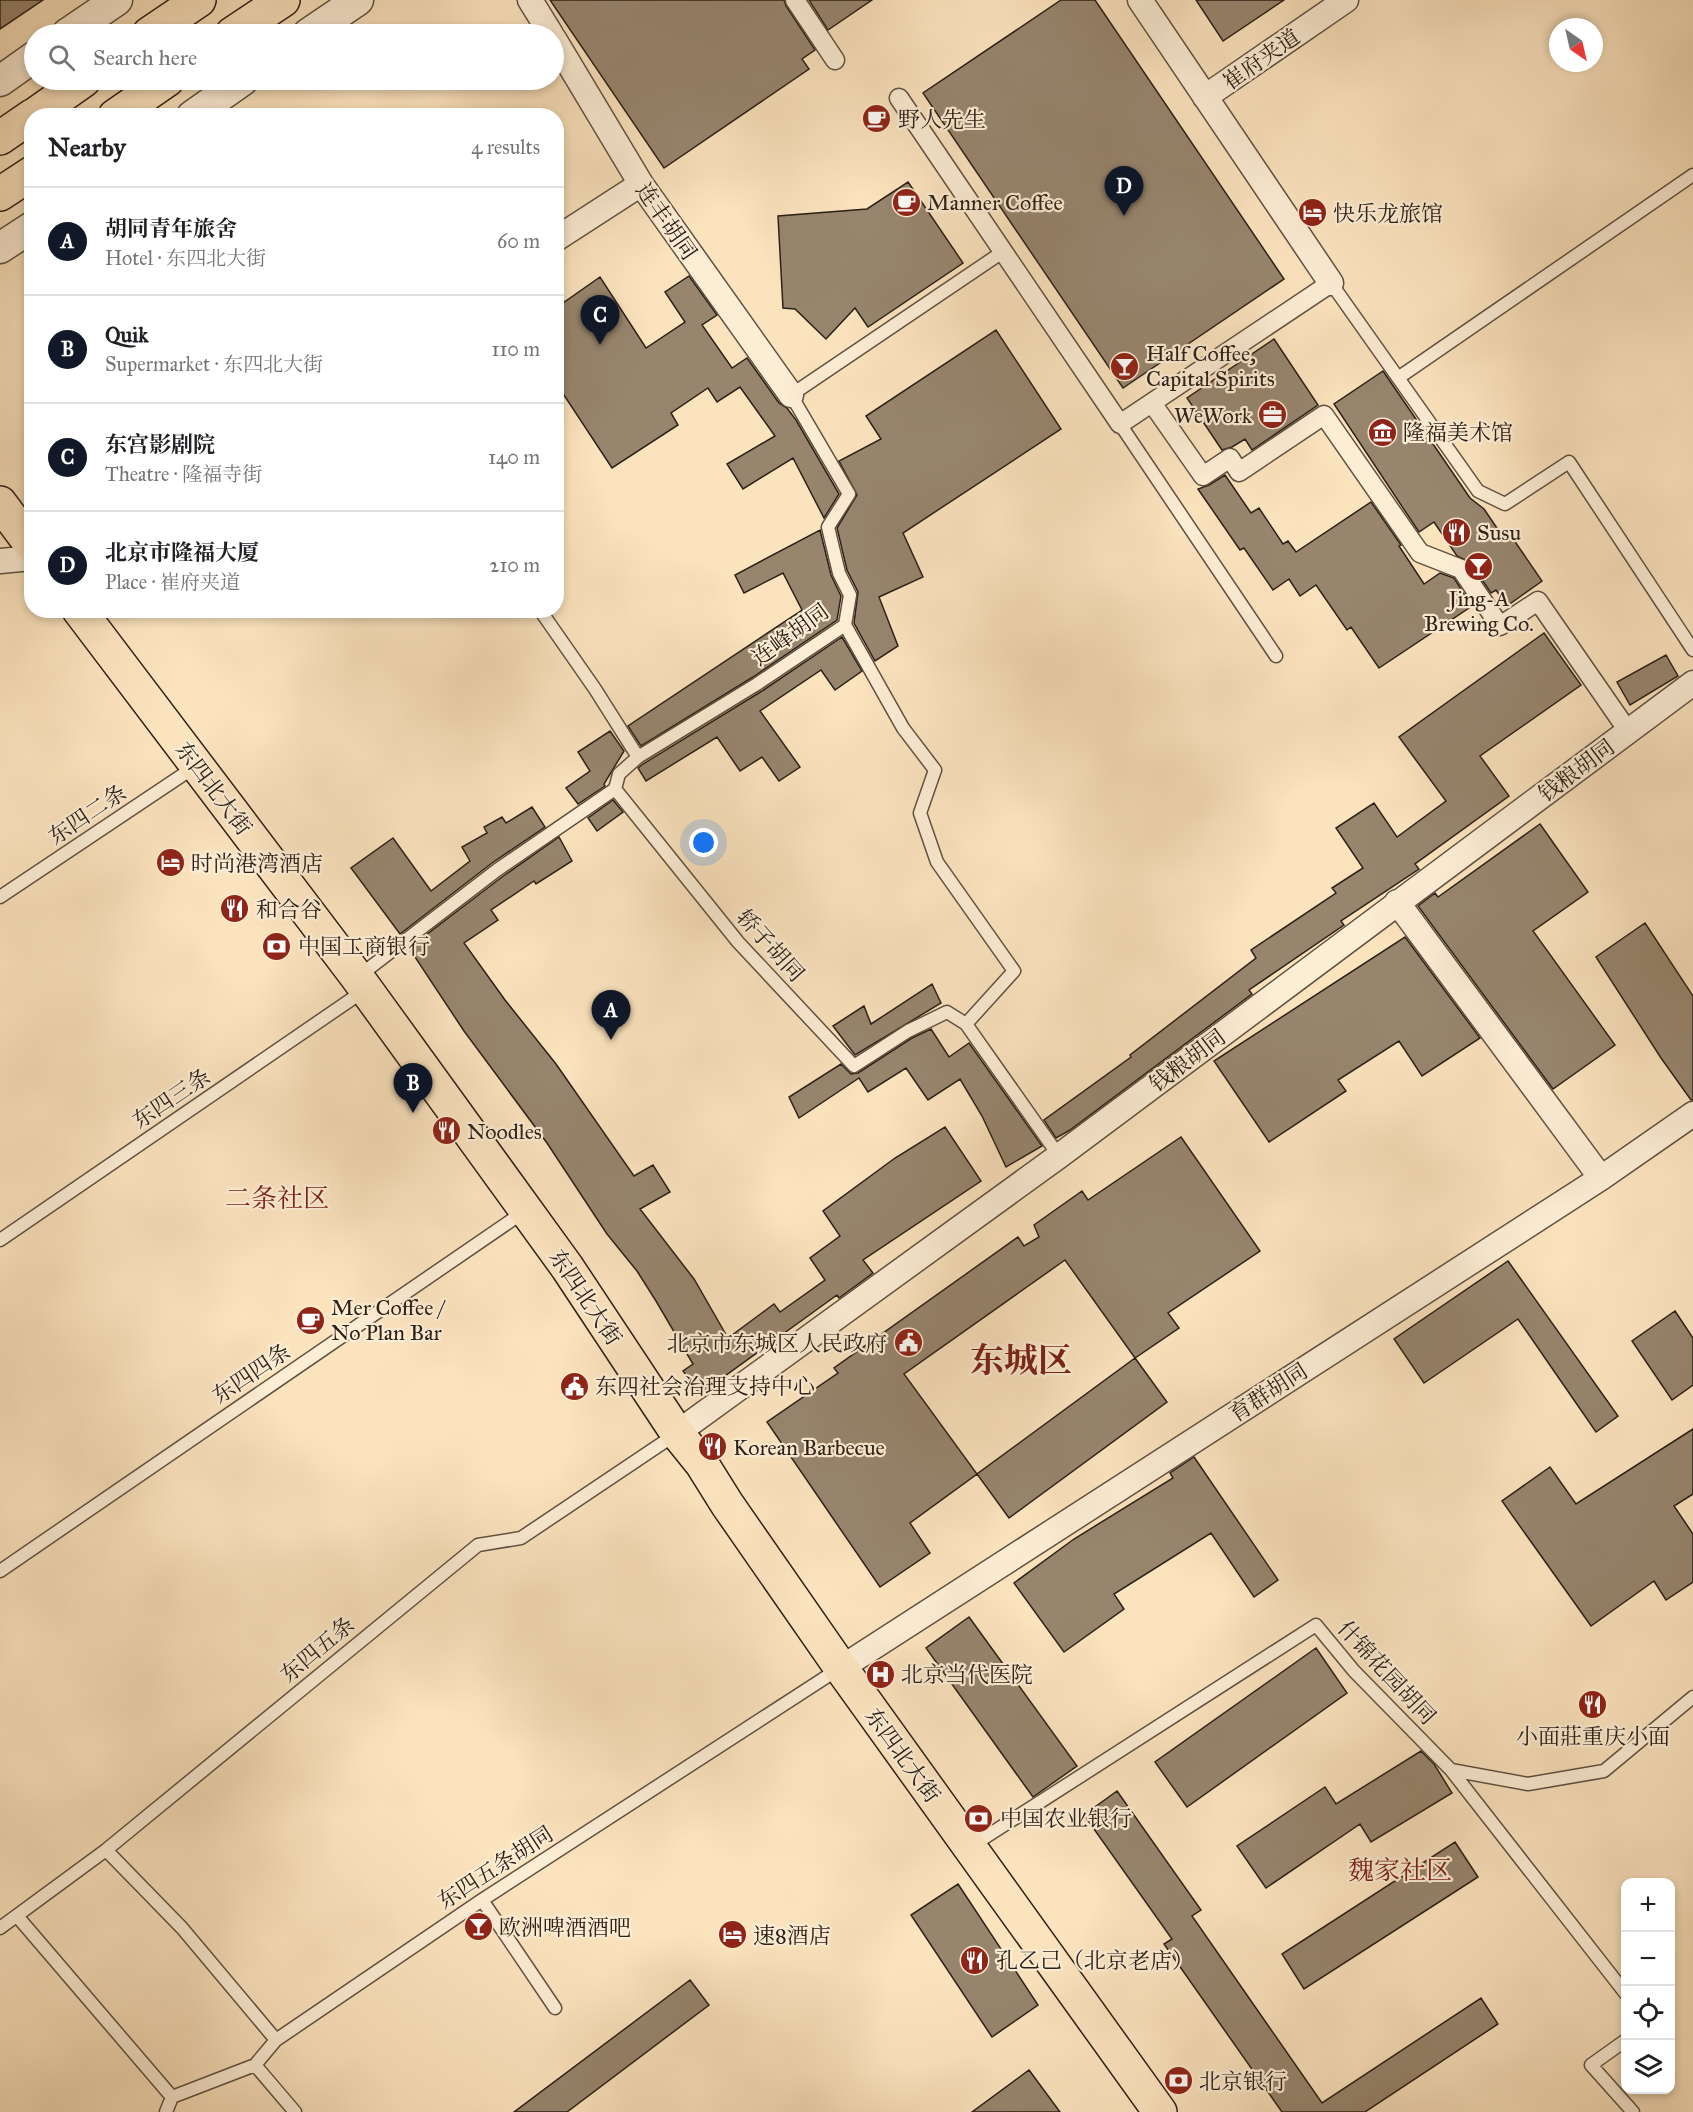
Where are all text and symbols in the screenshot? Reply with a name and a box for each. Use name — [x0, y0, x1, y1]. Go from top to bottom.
north arrow — [1549, 18, 1603, 72]
street label: 崔府夹道 — [1217, 23, 1305, 96]
search box — [24, 24, 564, 90]
icon: search — [45, 41, 78, 74]
text: Search here — [93, 44, 197, 71]
cafe icon: 野人先生 — [861, 103, 893, 135]
place label: 野人先生 — [898, 106, 986, 133]
text: Nearby — [48, 131, 126, 163]
text: 4 results — [471, 135, 540, 159]
pin: D — [1104, 166, 1144, 216]
street label: 连丰胡同 — [630, 177, 703, 265]
cafe icon: Manner Coffee — [890, 186, 922, 218]
place label: Manner Coffee — [927, 189, 1063, 216]
hotel icon: 快乐龙旅馆 — [1296, 197, 1328, 229]
place label: 快乐龙旅馆 — [1333, 200, 1443, 227]
text: 胡同青年旅舍 — [105, 215, 237, 242]
text: A — [61, 229, 74, 253]
text: 60 m — [497, 229, 540, 253]
text: Hotel · 东四北大街 — [105, 246, 266, 270]
pin: C — [580, 296, 620, 345]
text: Quik — [105, 321, 149, 348]
text: B — [61, 337, 74, 361]
text: 110 m — [492, 337, 540, 361]
place label: Half Coffee, Capital Spirits — [1146, 340, 1275, 392]
bar icon: Half Coffee, Capital Spirits — [1109, 350, 1141, 382]
text: Supermarket · 东四北大街 — [105, 352, 323, 376]
office icon: WeWork — [1257, 399, 1289, 431]
place label: WeWork — [1174, 402, 1253, 429]
museum icon: 隆福美术馆 — [1366, 416, 1398, 448]
place label: 隆福美术馆 — [1403, 419, 1513, 446]
text: 东宫影剧院 — [105, 431, 215, 458]
text: C — [61, 445, 74, 469]
text: 140 m — [488, 445, 540, 469]
text: Theatre · 隆福寺街 — [105, 462, 262, 486]
restaurant icon: Susu — [1440, 516, 1472, 548]
place label: Susu — [1477, 519, 1521, 546]
text: 北京市隆福大厦 — [105, 539, 259, 566]
bar icon: Jing-A Brewing Co. — [1463, 550, 1495, 582]
text: D — [60, 553, 75, 577]
text: 210 m — [490, 553, 540, 577]
text: Place · 崔府夹道 — [105, 570, 240, 594]
place label: Jing-A Brewing Co. — [1424, 585, 1534, 637]
street label: 连峰胡同 — [747, 598, 834, 671]
street label: 钱粮胡同 — [1533, 733, 1620, 808]
street label: 东四北大街 — [170, 736, 257, 840]
street label: 东四二条 — [43, 779, 131, 850]
your location — [689, 828, 718, 857]
hotel icon: 时尚港湾酒店 — [154, 847, 186, 879]
place label: 时尚港湾酒店 — [191, 850, 323, 877]
restaurant icon: 和合谷 — [219, 893, 251, 925]
place label: 和合谷 — [256, 896, 322, 923]
street label: 轿子胡同 — [731, 904, 810, 987]
bank icon: 中国工商银行 — [261, 930, 293, 962]
place label: 中国工商银行 — [298, 933, 430, 960]
pin: A — [592, 990, 630, 1040]
street label: 钱粮胡同 — [1144, 1023, 1231, 1098]
street label: 东四三条 — [127, 1063, 215, 1134]
pin: B — [394, 1064, 432, 1113]
restaurant icon: Noodles — [430, 1115, 462, 1147]
place label: Noodles — [467, 1118, 542, 1145]
district label: 二条社区 — [225, 1182, 329, 1214]
street label: 东四北大街 — [544, 1244, 628, 1350]
place label: Mer Coffee / No Plan Bar — [331, 1294, 446, 1346]
cafe icon: Mer Coffee / No Plan Bar — [294, 1304, 326, 1336]
public building icon: 北京市东城区人民政府 — [892, 1327, 924, 1359]
place label: 北京市东城区人民政府 — [667, 1330, 887, 1357]
street label: 东四四条 — [207, 1338, 295, 1409]
district label: 东城区 — [970, 1340, 1072, 1381]
street label: 育群胡同 — [1224, 1357, 1313, 1428]
public building icon: 东四社会治理支持中心 — [558, 1370, 590, 1402]
place label: 东四社会治理支持中心 — [595, 1373, 815, 1400]
restaurant icon: Korean Barbecue — [696, 1431, 728, 1463]
place label: Korean Barbecue — [733, 1434, 885, 1461]
street label: 东四五条 — [275, 1611, 360, 1688]
street label: 什锦花园胡同 — [1332, 1615, 1442, 1730]
hospital icon: 北京当代医院 — [864, 1658, 896, 1690]
place label: 北京当代医院 — [901, 1661, 1033, 1688]
restaurant icon: 小面莊重庆小面 — [1577, 1688, 1609, 1720]
street label: 东四北大街 — [859, 1703, 946, 1808]
place label: 小面莊重庆小面 — [1516, 1723, 1670, 1750]
bank icon: 中国农业银行 — [963, 1802, 995, 1834]
place label: 中国农业银行 — [1000, 1805, 1132, 1832]
street label: 东四五条胡同 — [433, 1820, 558, 1915]
district label: 魏家社区 — [1348, 1854, 1452, 1886]
map controls — [1621, 1878, 1675, 2094]
button: + — [1621, 1878, 1675, 1932]
bar icon: 欧洲啤酒酒吧 — [462, 1911, 494, 1943]
place label: 欧洲啤酒酒吧 — [499, 1914, 631, 1941]
hotel icon: 速8酒店 — [716, 1919, 748, 1951]
place label: 速8酒店 — [753, 1922, 831, 1949]
button: − — [1621, 1932, 1675, 1986]
restaurant icon: 孔乙己（北京老店） — [959, 1944, 991, 1976]
place label: 孔乙己（北京老店） — [996, 1947, 1194, 1974]
button: locate — [1621, 1986, 1675, 2040]
button: layers — [1621, 2040, 1675, 2094]
bank icon: 北京银行 — [1162, 2065, 1194, 2097]
place label: 北京银行 — [1199, 2068, 1287, 2095]

